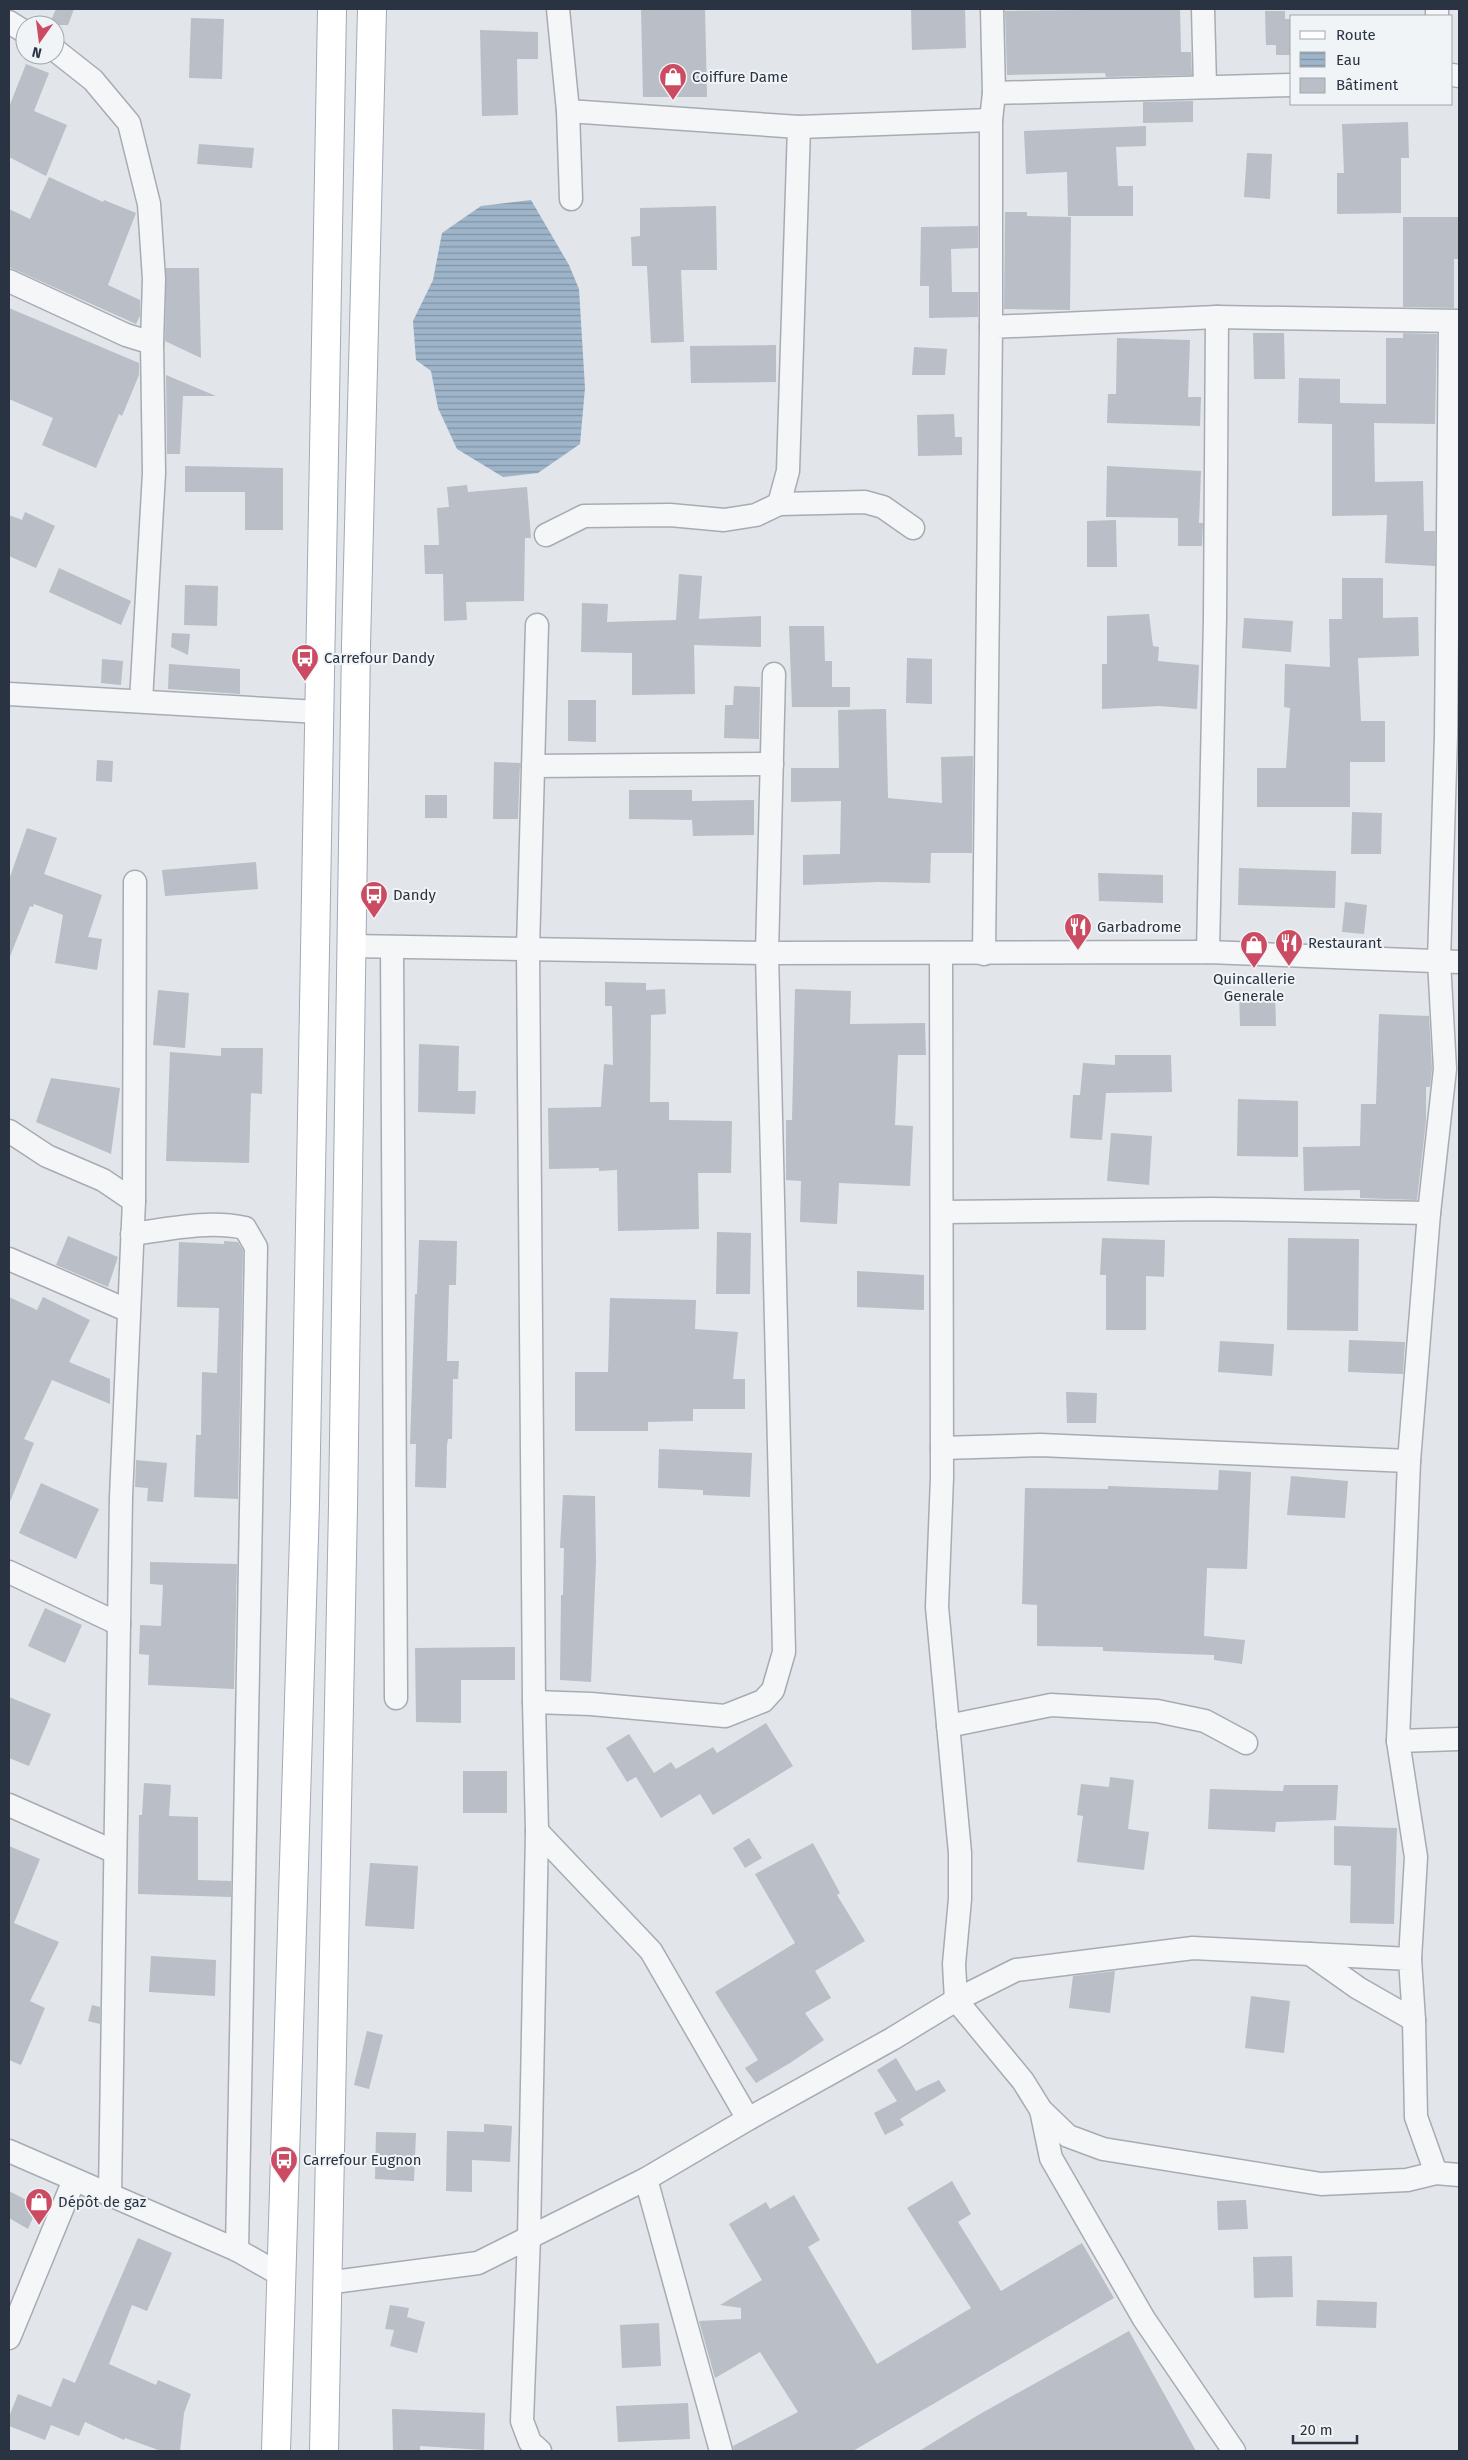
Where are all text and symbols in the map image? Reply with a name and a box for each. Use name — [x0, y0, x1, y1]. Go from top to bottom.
north arrow — [15, 15, 65, 65]
legend — [1290, 15, 1453, 105]
text: Route — [1336, 26, 1376, 44]
text: N — [30, 43, 44, 62]
text: Eau — [1336, 51, 1361, 69]
shop icon: Coiffure Dame — [658, 62, 688, 101]
place label: Coiffure Dame — [692, 68, 788, 86]
text: Bâtiment — [1336, 76, 1399, 94]
bus stop icon: Carrefour Dandy — [290, 643, 320, 682]
place label: Carrefour Dandy — [324, 649, 435, 667]
bus stop icon: Dandy — [359, 880, 389, 919]
place label: Dandy — [393, 886, 436, 904]
restaurant icon: Garbadrome — [1063, 912, 1093, 951]
place label: Garbadrome — [1097, 918, 1181, 936]
restaurant icon: Restaurant — [1274, 928, 1304, 967]
shop icon: Quincallerie Generale — [1239, 930, 1269, 969]
place label: Restaurant — [1308, 934, 1382, 952]
place label: Quincallerie Generale — [1213, 970, 1295, 1005]
bus stop icon: Carrefour Eugnon — [269, 2145, 299, 2184]
place label: Carrefour Eugnon — [303, 2151, 422, 2169]
shop icon: Dépôt de gaz — [24, 2187, 54, 2226]
place label: Dépôt de gaz — [58, 2193, 147, 2211]
scale bar — [1293, 2412, 1357, 2444]
text: 20 m — [1300, 2421, 1333, 2439]

